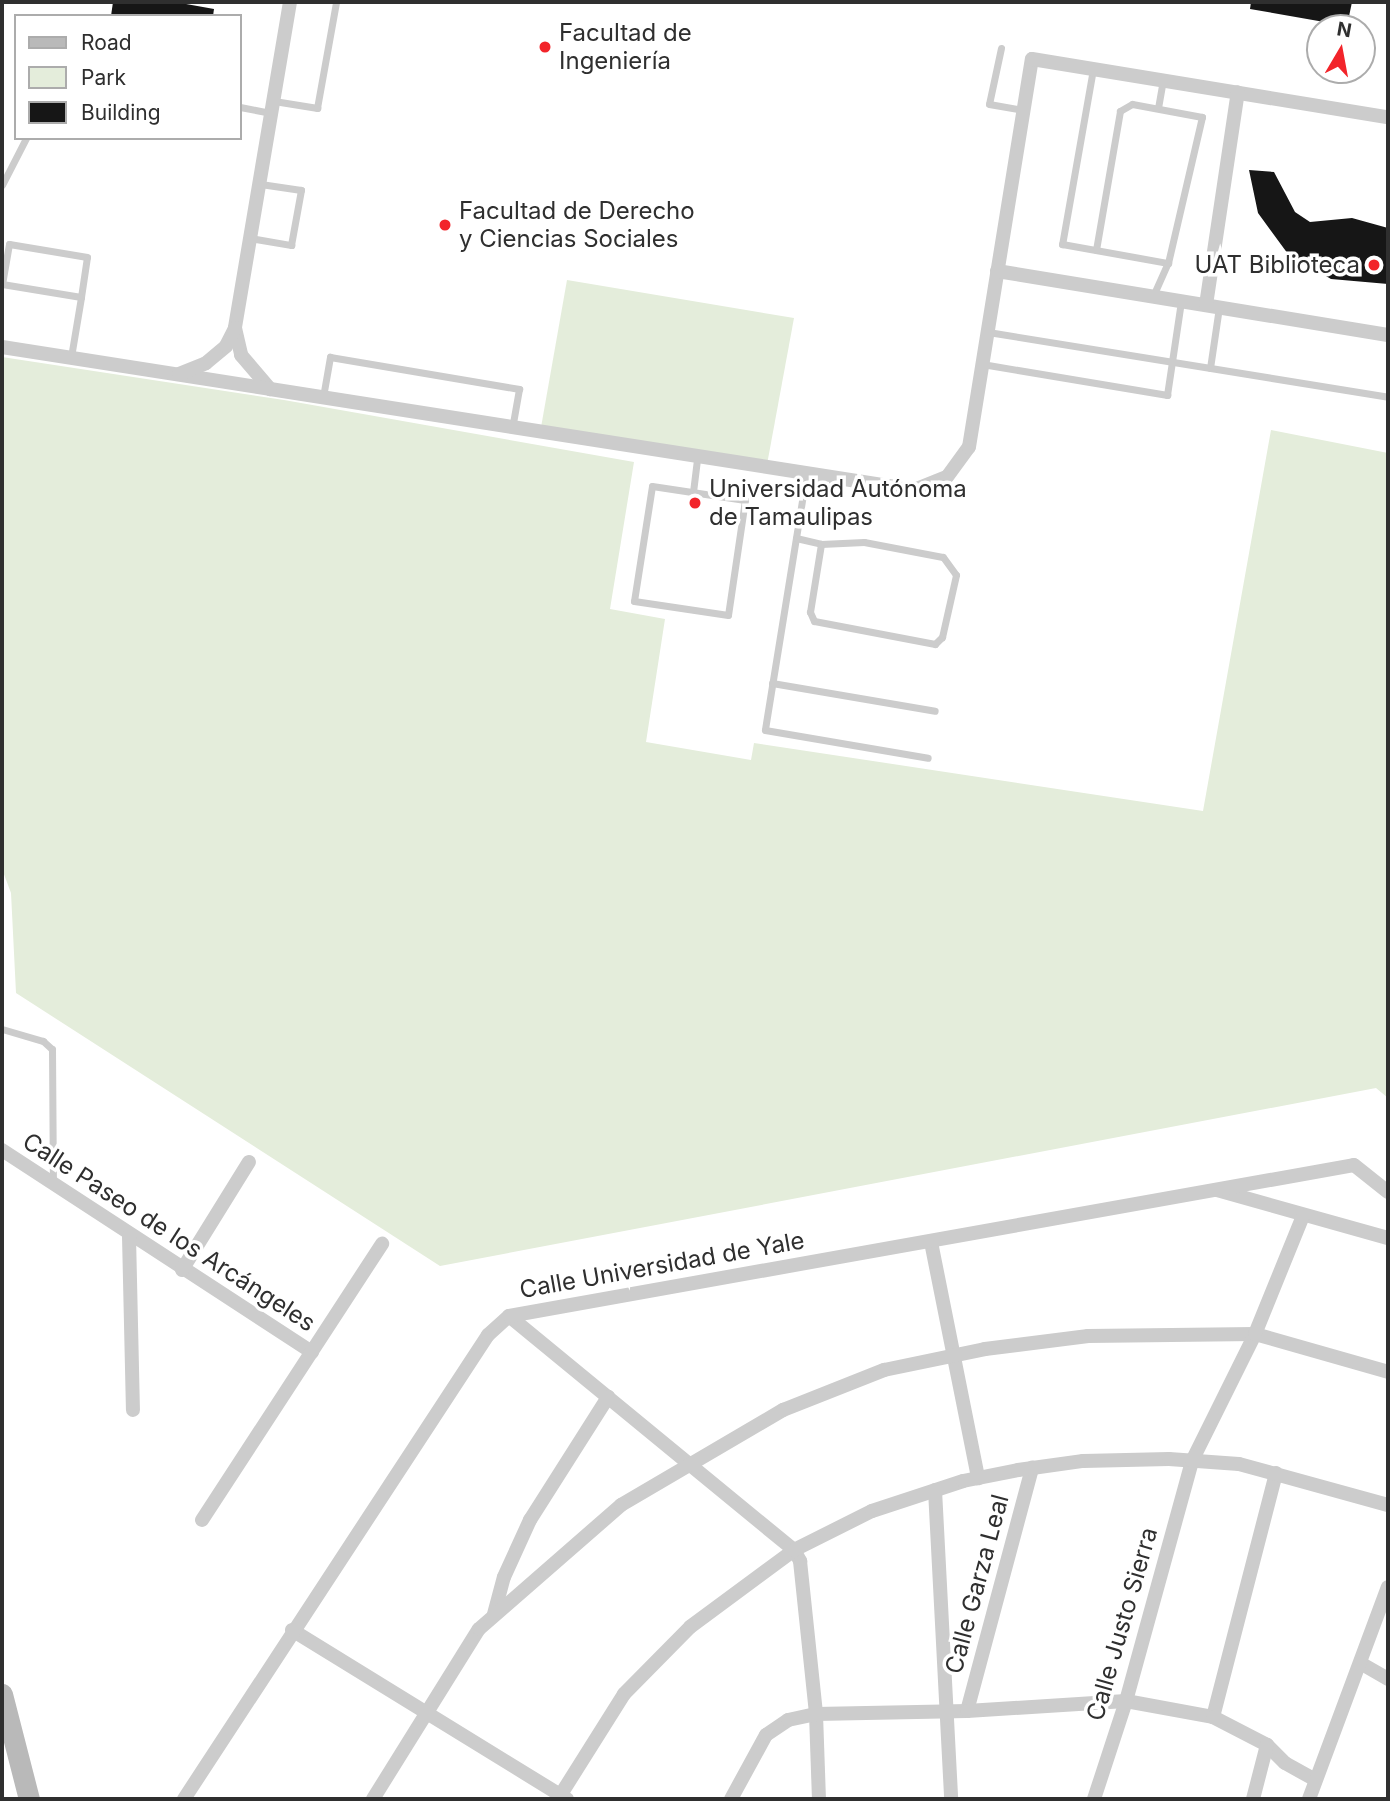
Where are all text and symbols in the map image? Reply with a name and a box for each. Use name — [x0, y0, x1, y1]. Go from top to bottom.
legend — [14, 14, 242, 140]
north arrow — [1306, 14, 1376, 84]
text: N — [1335, 17, 1354, 42]
place label: Facultad de Ingeniería — [559, 19, 692, 75]
text: Road — [81, 30, 132, 55]
marker: Facultad de Ingeniería — [537, 39, 553, 55]
text: Park — [81, 65, 126, 90]
text: Building — [81, 100, 161, 125]
place label: Facultad de Derecho y Ciencias Sociales — [459, 197, 695, 253]
marker: Facultad de Derecho y Ciencias Sociales — [437, 217, 453, 233]
place label: UAT Biblioteca — [1195, 251, 1360, 279]
marker: UAT Biblioteca — [1366, 257, 1382, 273]
place label: Universidad Autónoma de Tamaulipas — [709, 475, 967, 531]
marker: Universidad Autónoma de Tamaulipas — [687, 495, 703, 511]
street label: Calle Paseo de los Arcángeles — [17, 1127, 321, 1337]
street label: Calle Universidad de Yale — [517, 1226, 807, 1304]
street label: Calle Garza Leal — [939, 1491, 1015, 1677]
street label: Calle Justo Sierra — [1081, 1524, 1163, 1724]

